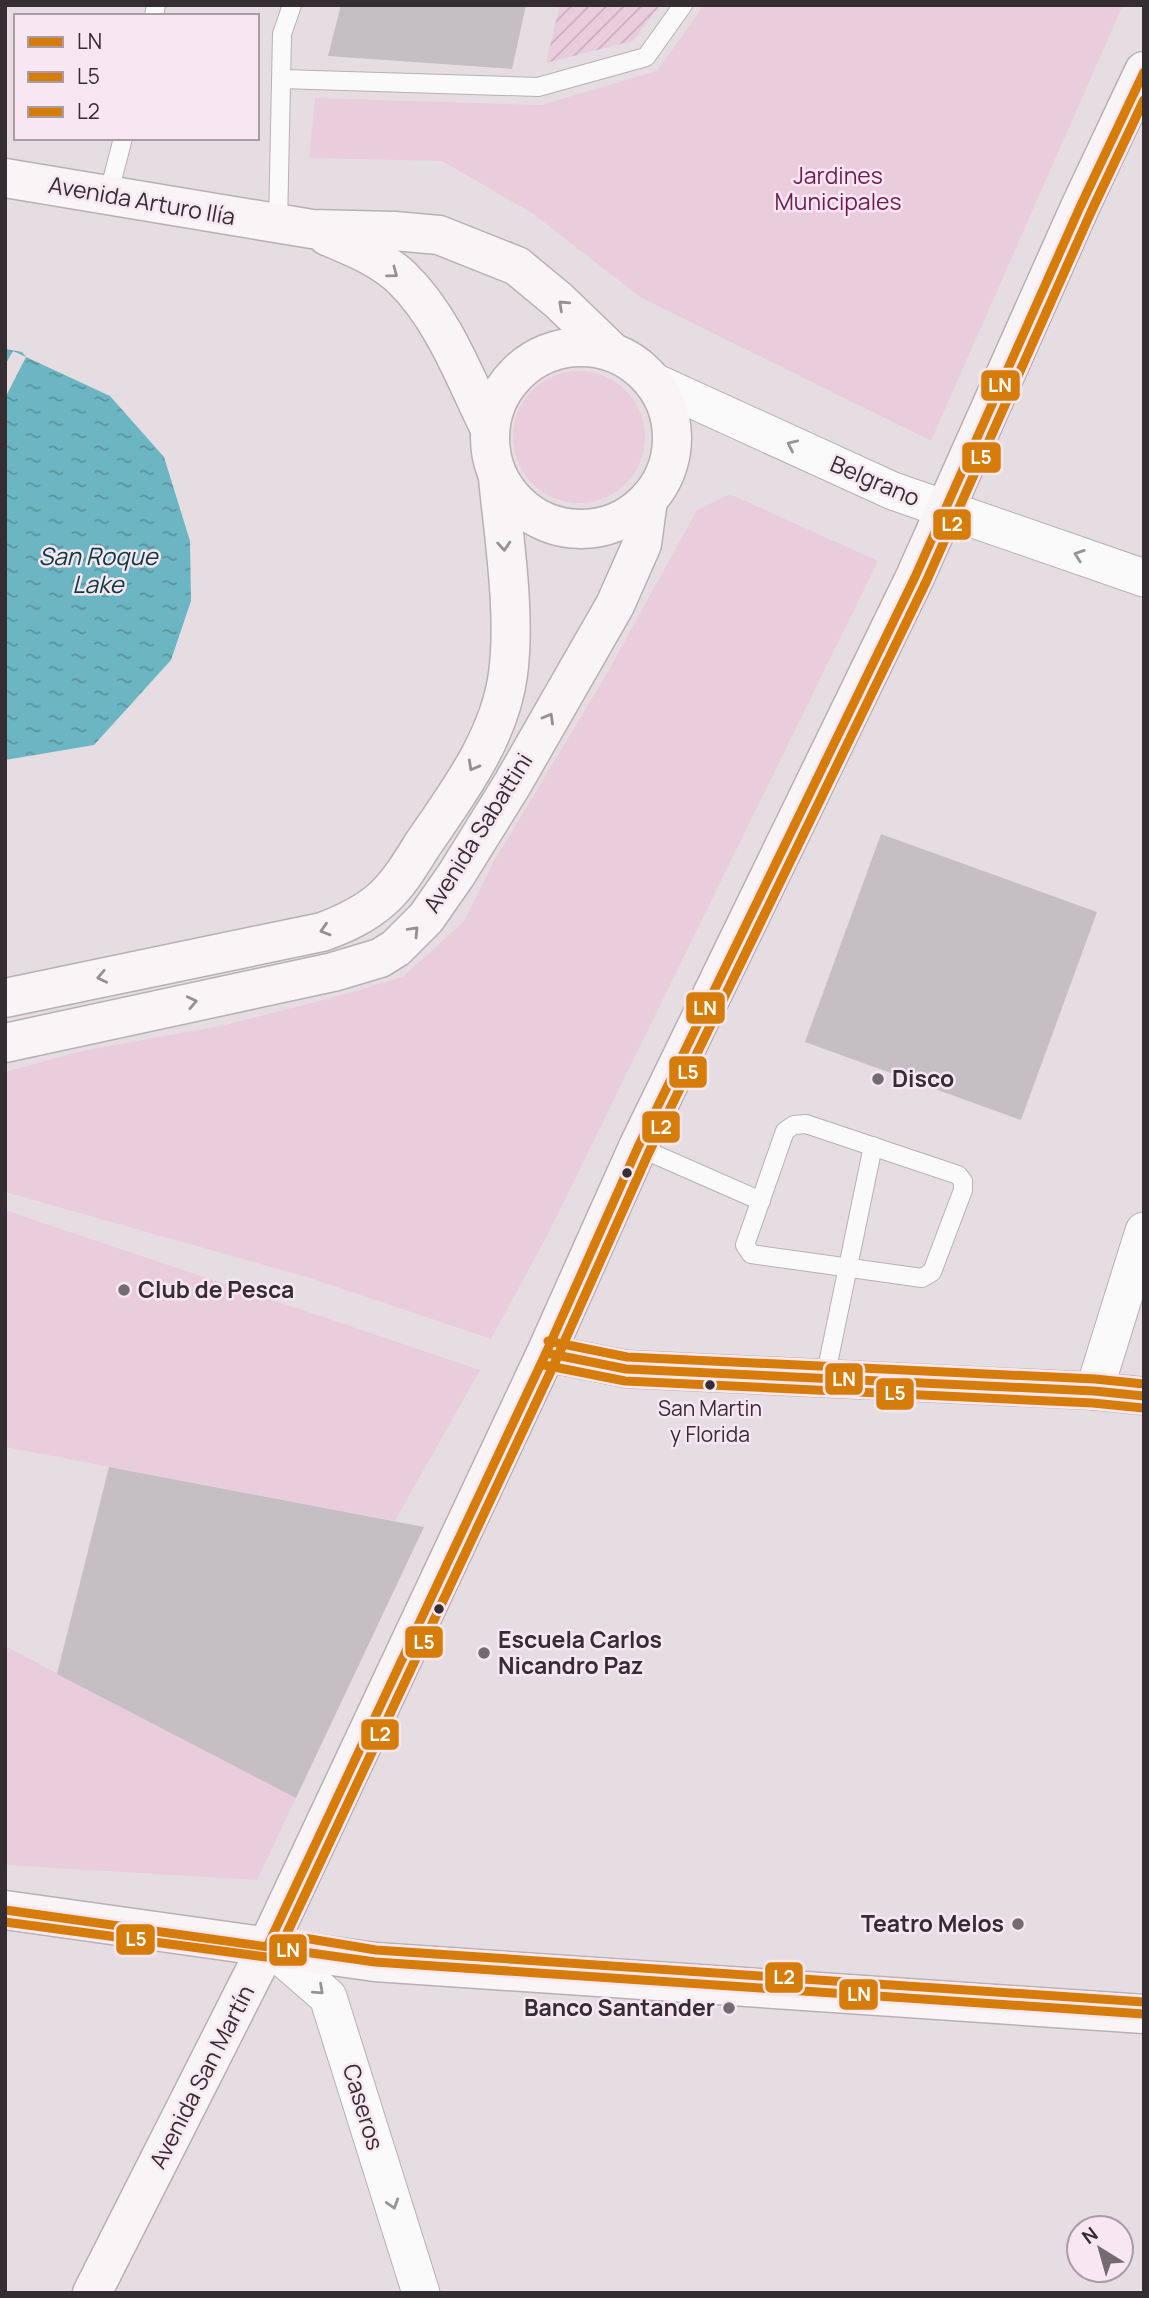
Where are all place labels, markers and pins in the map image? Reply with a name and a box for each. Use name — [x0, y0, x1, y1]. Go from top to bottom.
place label: Disco — [892, 1062, 954, 1094]
marker: Disco — [870, 1071, 886, 1087]
unlabelled marker — [620, 1166, 634, 1180]
place label: Club de Pesca — [138, 1273, 294, 1305]
marker: Club de Pesca — [116, 1282, 132, 1298]
marker: San Martin y Florida — [703, 1378, 717, 1392]
place label: San Martin y Florida — [658, 1394, 762, 1448]
unlabelled marker — [432, 1602, 446, 1616]
place label: Escuela Carlos Nicandro Paz — [498, 1623, 662, 1681]
marker: Escuela Carlos Nicandro Paz — [476, 1645, 492, 1661]
place label: Teatro Melos — [861, 1907, 1004, 1939]
marker: Teatro Melos — [1010, 1916, 1026, 1932]
place label: Banco Santander — [524, 1991, 715, 2023]
marker: Banco Santander — [721, 2000, 737, 2016]

